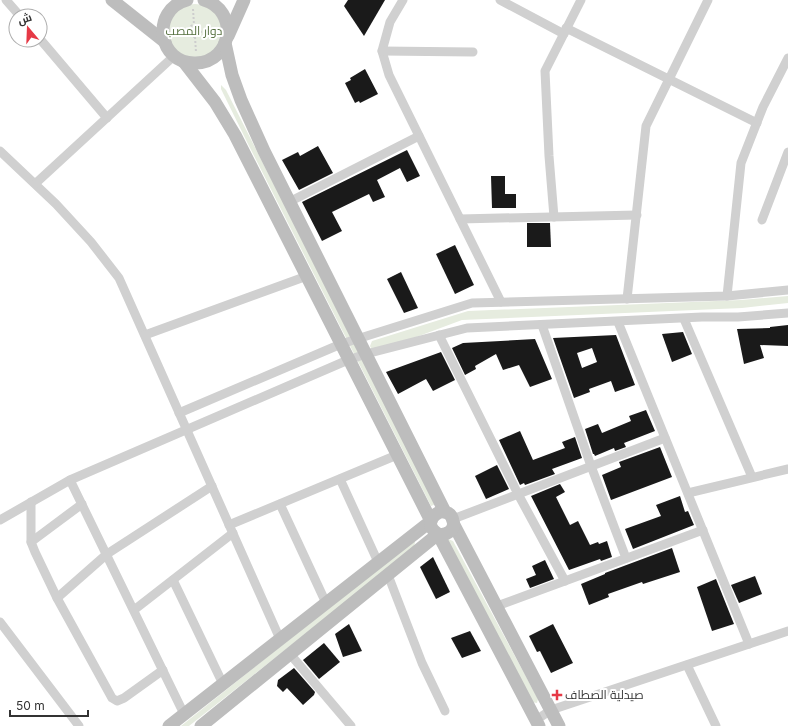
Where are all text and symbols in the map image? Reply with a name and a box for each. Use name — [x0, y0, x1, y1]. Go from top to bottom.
north arrow — [8, 8, 48, 48]
text: ش — [16, 10, 34, 27]
park label: دوار المصب — [166, 23, 223, 38]
place label: صيدلية الصطاف — [565, 687, 644, 702]
marker: صيدلية الصطاف — [552, 690, 562, 700]
scale bar — [10, 692, 88, 718]
text: 50 m — [16, 698, 45, 713]

